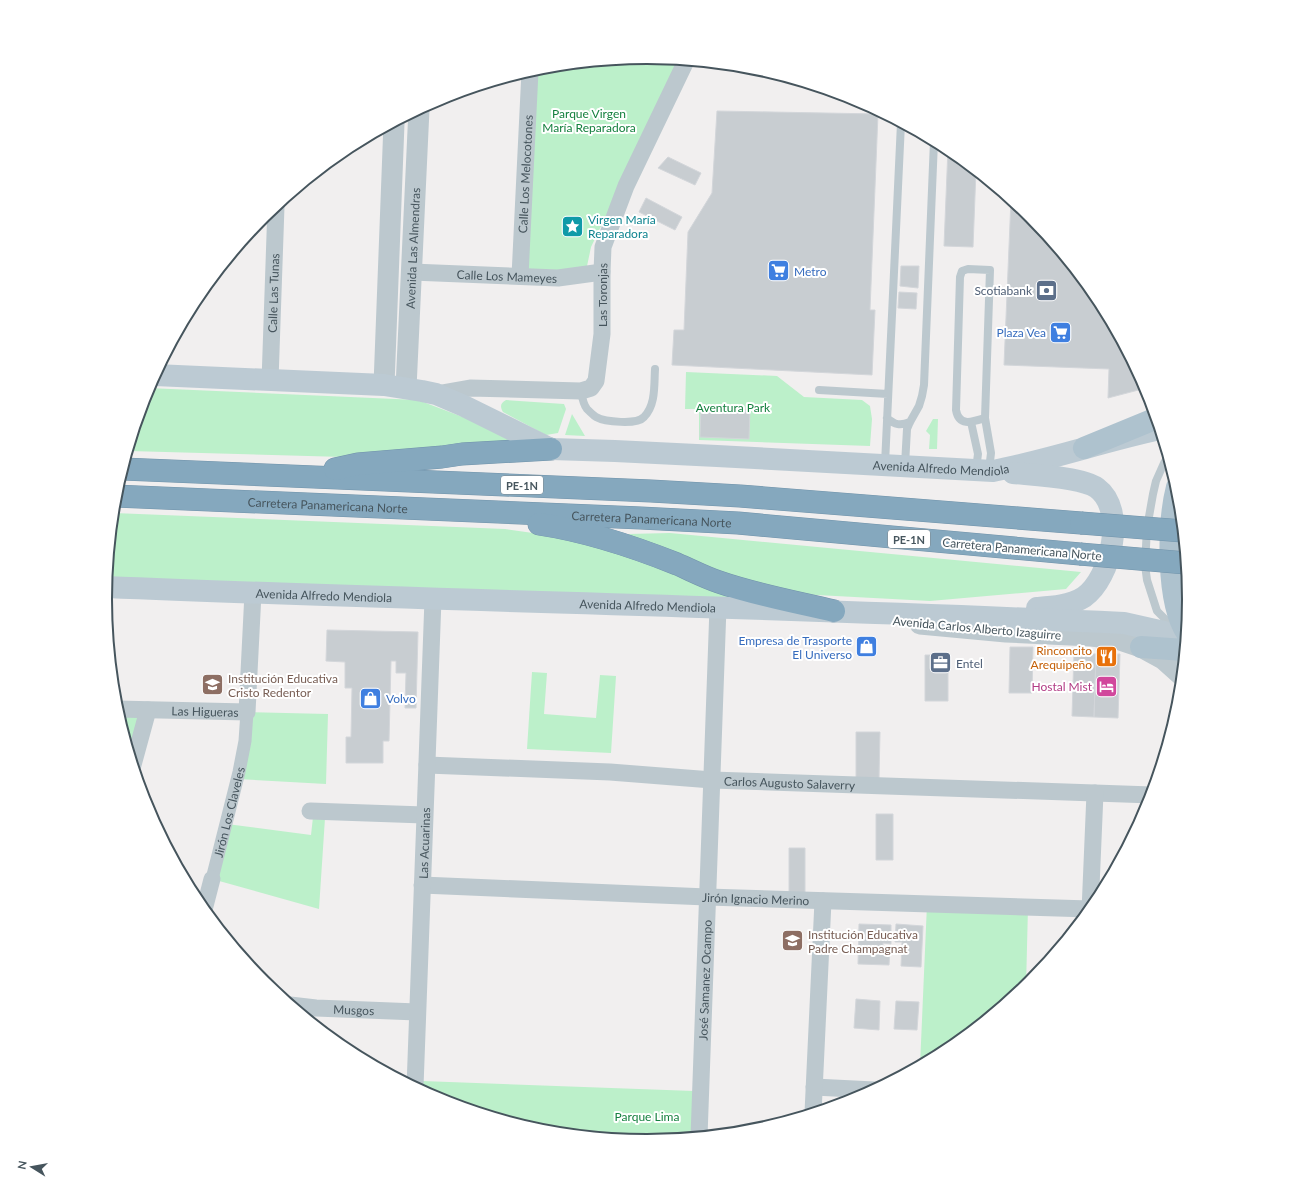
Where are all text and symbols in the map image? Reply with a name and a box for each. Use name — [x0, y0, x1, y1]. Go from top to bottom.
park label: Parque Virgen María Reparadora — [542, 106, 636, 135]
street label: Calle Los Melocotones — [515, 115, 535, 234]
street label: Avenida Las Almendras — [402, 187, 423, 309]
place label: Virgen María Reparadora — [588, 212, 656, 241]
place icon: Virgen María Reparadora — [560, 213, 586, 239]
street label: Calle Las Tunas — [264, 253, 282, 333]
supermarket icon: Metro — [766, 258, 792, 284]
street label: Las Toronjas — [594, 263, 610, 327]
place label: Metro — [794, 264, 827, 279]
street label: Calle Los Mameyes — [456, 266, 557, 285]
bank icon: Scotiabank — [1034, 277, 1060, 303]
place label: Scotiabank — [974, 283, 1033, 298]
supermarket icon: Plaza Vea — [1048, 319, 1074, 345]
place label: Plaza Vea — [996, 325, 1046, 340]
park label: Aventura Park — [696, 400, 771, 415]
street label: Avenida Alfredo Mendiola — [872, 457, 1011, 479]
road number: PE-1N — [501, 476, 543, 494]
street label: Carretera Panamericana Norte — [248, 494, 408, 516]
street label: Carretera Panamericana Norte — [571, 508, 732, 530]
road number: PE-1N — [888, 530, 930, 548]
street label: Carretera Panamericana Norte — [942, 535, 1102, 563]
street label: Avenida Alfredo Mendiola — [255, 585, 392, 605]
street label: Avenida Alfredo Mendiola — [579, 596, 716, 615]
street label: Avenida Carlos Alberto Izaguirre — [892, 613, 1062, 643]
place label: Empresa de Trasporte El Universo — [738, 633, 852, 662]
shop icon: Empresa de Trasporte El Universo — [854, 634, 880, 660]
place label: Rinconcito Arequipeño — [1031, 643, 1092, 672]
restaurant icon: Rinconcito Arequipeño — [1094, 644, 1120, 670]
office icon: Entel — [927, 650, 953, 676]
place label: Entel — [956, 656, 983, 671]
place label: Institución Educativa Cristo Redentor — [228, 671, 338, 700]
school or university icon: Institución Educativa Cristo Redentor — [200, 672, 226, 698]
hotel icon: Hostal Mist — [1094, 673, 1120, 699]
place label: Hostal Mist — [1031, 679, 1093, 694]
shop icon: Volvo — [358, 685, 384, 711]
place label: Volvo — [386, 691, 416, 706]
street label: Las Higueras — [171, 703, 239, 719]
street label: Jirón Los Claveles — [210, 766, 247, 859]
street label: Carlos Augusto Salaverry — [724, 773, 856, 792]
street label: Las Acuarinas — [415, 807, 433, 879]
street label: Jirón Ignacio Merino — [702, 889, 810, 908]
street label: José Samanez Ocampo — [695, 919, 714, 1041]
place label: Institución Educativa Padre Champagnat — [808, 927, 918, 956]
school or university icon: Institución Educativa Padre Champagnat — [779, 928, 805, 954]
street label: Musgos — [333, 1001, 375, 1018]
park label: Parque Lima — [615, 1109, 679, 1124]
north arrow — [12, 1147, 52, 1187]
text: N — [15, 1160, 29, 1170]

